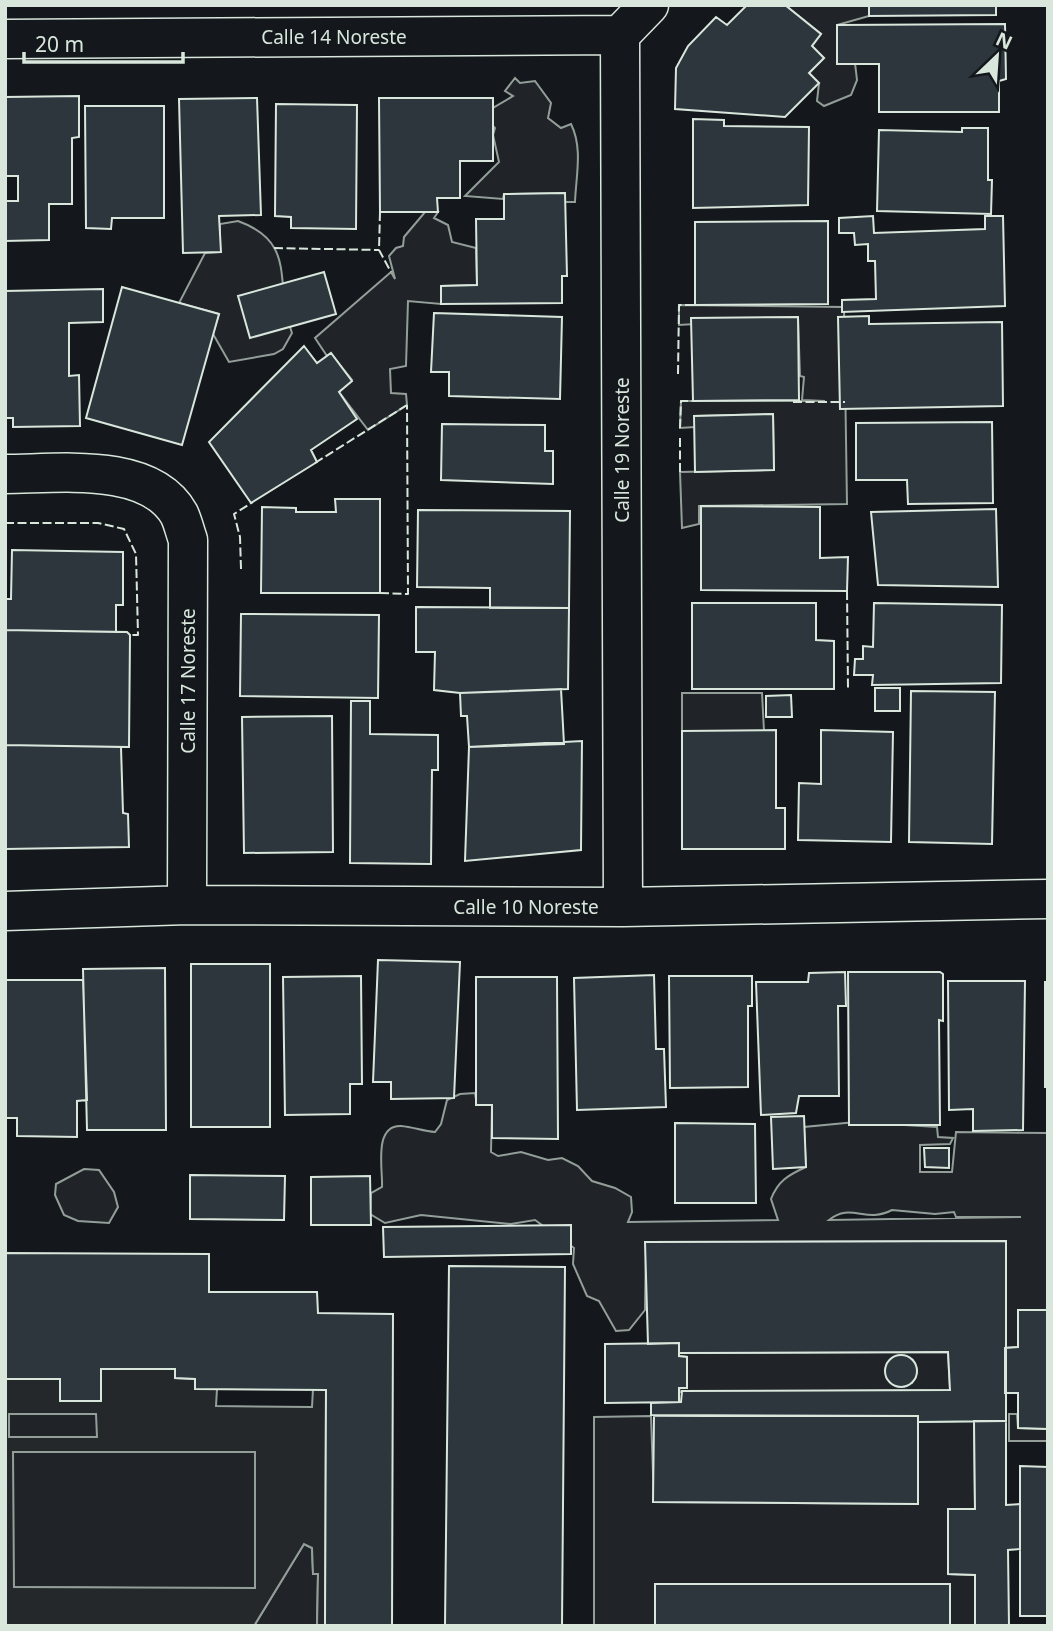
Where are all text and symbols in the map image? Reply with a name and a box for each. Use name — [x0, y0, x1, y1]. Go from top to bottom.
scale bar — [24, 21, 184, 65]
north arrow — [962, 21, 1032, 91]
street label: Calle 14 Noreste — [261, 24, 407, 50]
text: N — [992, 26, 1017, 56]
text: 20 m — [35, 30, 84, 58]
street label: Calle 19 Noreste — [609, 377, 635, 523]
street label: Calle 17 Noreste — [175, 608, 201, 754]
street label: Calle 10 Noreste — [453, 894, 599, 920]

